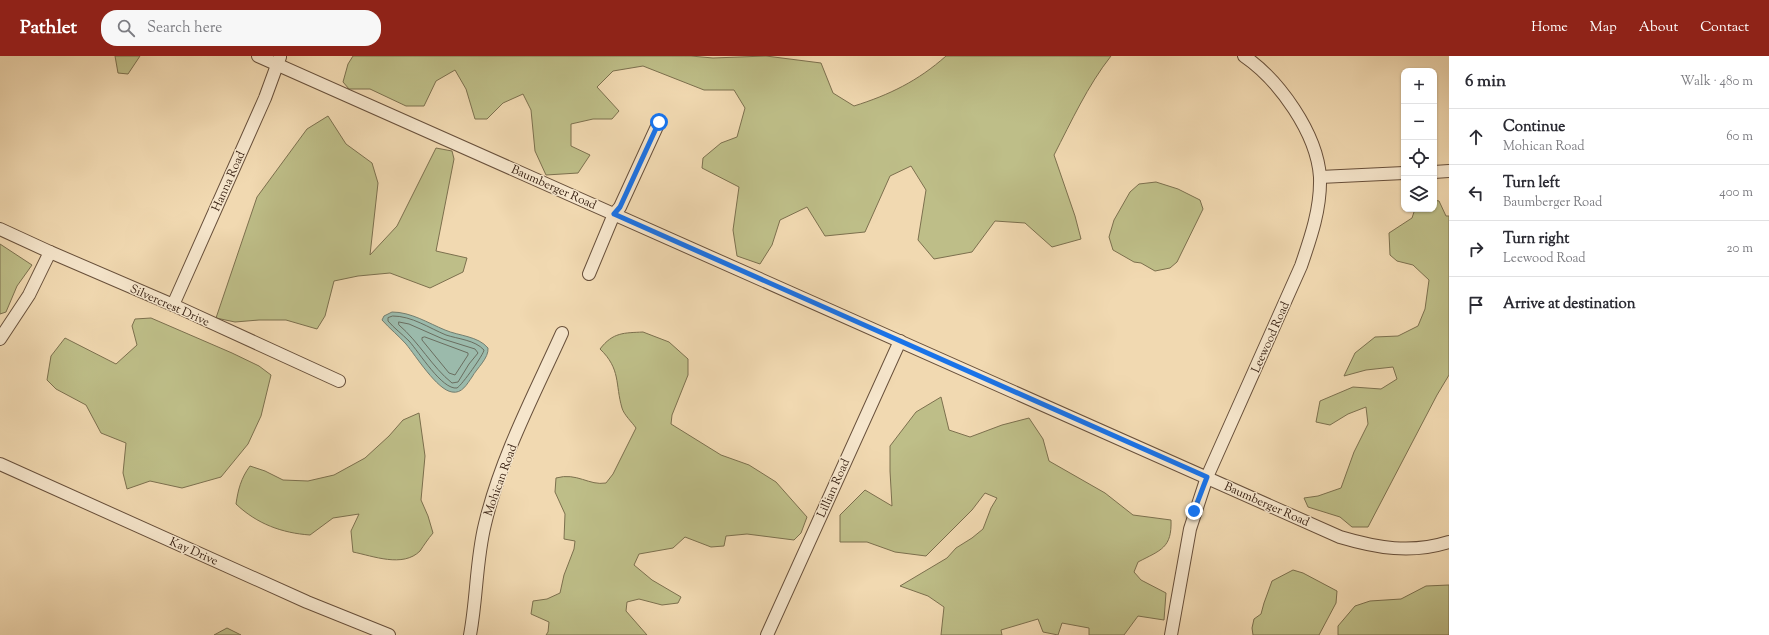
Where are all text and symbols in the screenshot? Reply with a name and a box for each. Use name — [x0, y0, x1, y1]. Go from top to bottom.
search box — [101, 10, 381, 46]
text: Pathlet — [20, 15, 77, 42]
icon: search — [115, 17, 137, 39]
text: Search here — [147, 18, 222, 39]
text: Home — [1531, 18, 1568, 38]
text: Map — [1590, 18, 1617, 38]
text: About — [1639, 18, 1678, 38]
text: Contact — [1700, 18, 1749, 38]
map controls — [1401, 68, 1437, 212]
button: + — [1401, 68, 1437, 104]
text: 6 min — [1465, 70, 1506, 94]
text: Walk · 480 m — [1680, 73, 1753, 91]
button: − — [1401, 104, 1437, 140]
route start — [650, 113, 668, 131]
text: Continue — [1503, 117, 1565, 138]
icon: ahead — [1465, 126, 1487, 148]
text: 60 m — [1726, 128, 1753, 146]
text: Mohican Road — [1503, 138, 1585, 156]
button: locate — [1401, 140, 1437, 176]
street label: Hanna Road — [208, 148, 250, 214]
street label: Baumberger Road — [508, 161, 599, 215]
text: Turn left — [1503, 173, 1560, 194]
button: layers — [1401, 176, 1437, 212]
icon: left — [1465, 182, 1487, 204]
text: 400 m — [1719, 184, 1753, 202]
text: Baumberger Road — [1503, 194, 1602, 212]
text: Turn right — [1503, 229, 1569, 250]
icon: right — [1465, 238, 1487, 260]
text: 20 m — [1727, 240, 1753, 258]
text: Leewood Road — [1503, 250, 1586, 268]
street label: Silvercrest Drive — [127, 280, 213, 332]
icon: arrive — [1465, 294, 1487, 316]
text: Arrive at destination — [1503, 294, 1636, 315]
street label: Leewood Road — [1247, 299, 1295, 376]
street label: Mohican Road — [480, 442, 522, 519]
street label: Lillian Road — [813, 456, 855, 521]
street label: Baumberger Road — [1221, 478, 1312, 532]
route end — [1185, 502, 1203, 520]
street label: Kay Drive — [166, 533, 221, 571]

